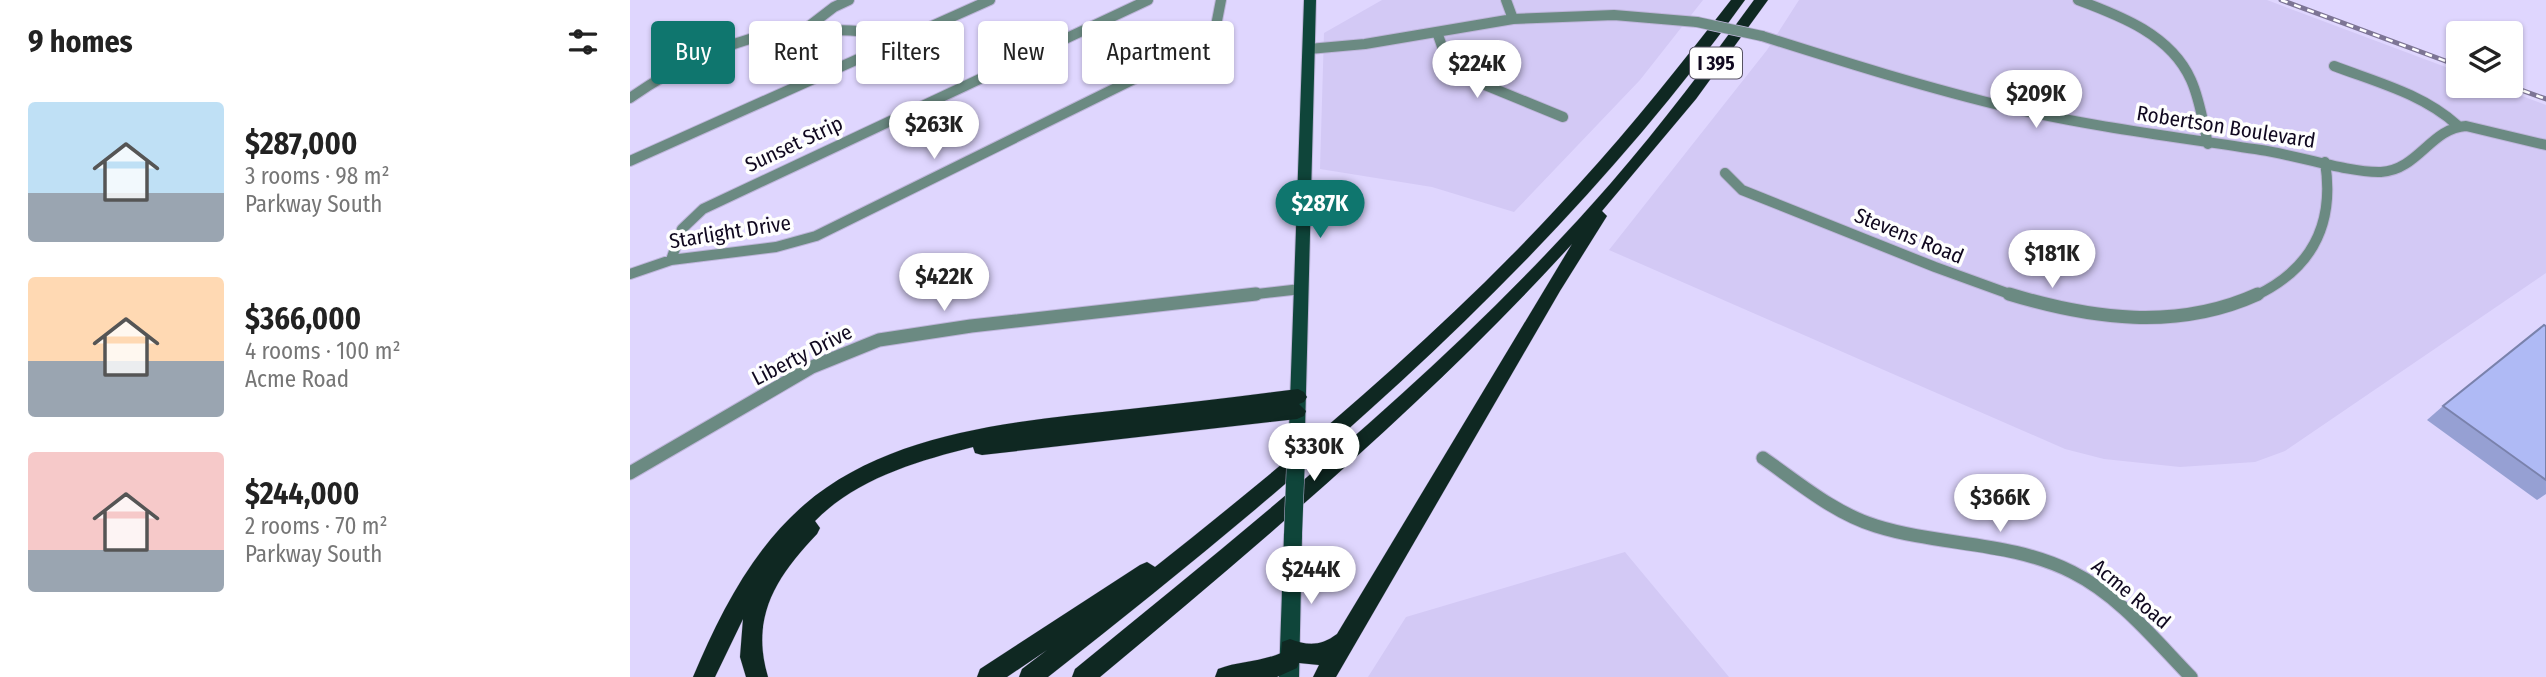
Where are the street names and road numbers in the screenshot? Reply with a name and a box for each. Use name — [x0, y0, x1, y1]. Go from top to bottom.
road number: I 395 — [1690, 48, 1742, 78]
street label: Robertson Boulevard — [2135, 100, 2317, 154]
street label: Sunset Strip — [741, 110, 847, 178]
street label: Stevens Road — [1851, 202, 1967, 270]
street label: Starlight Drive — [667, 210, 793, 254]
street label: Liberty Drive — [748, 319, 856, 391]
street label: Acme Road — [2086, 553, 2176, 635]

